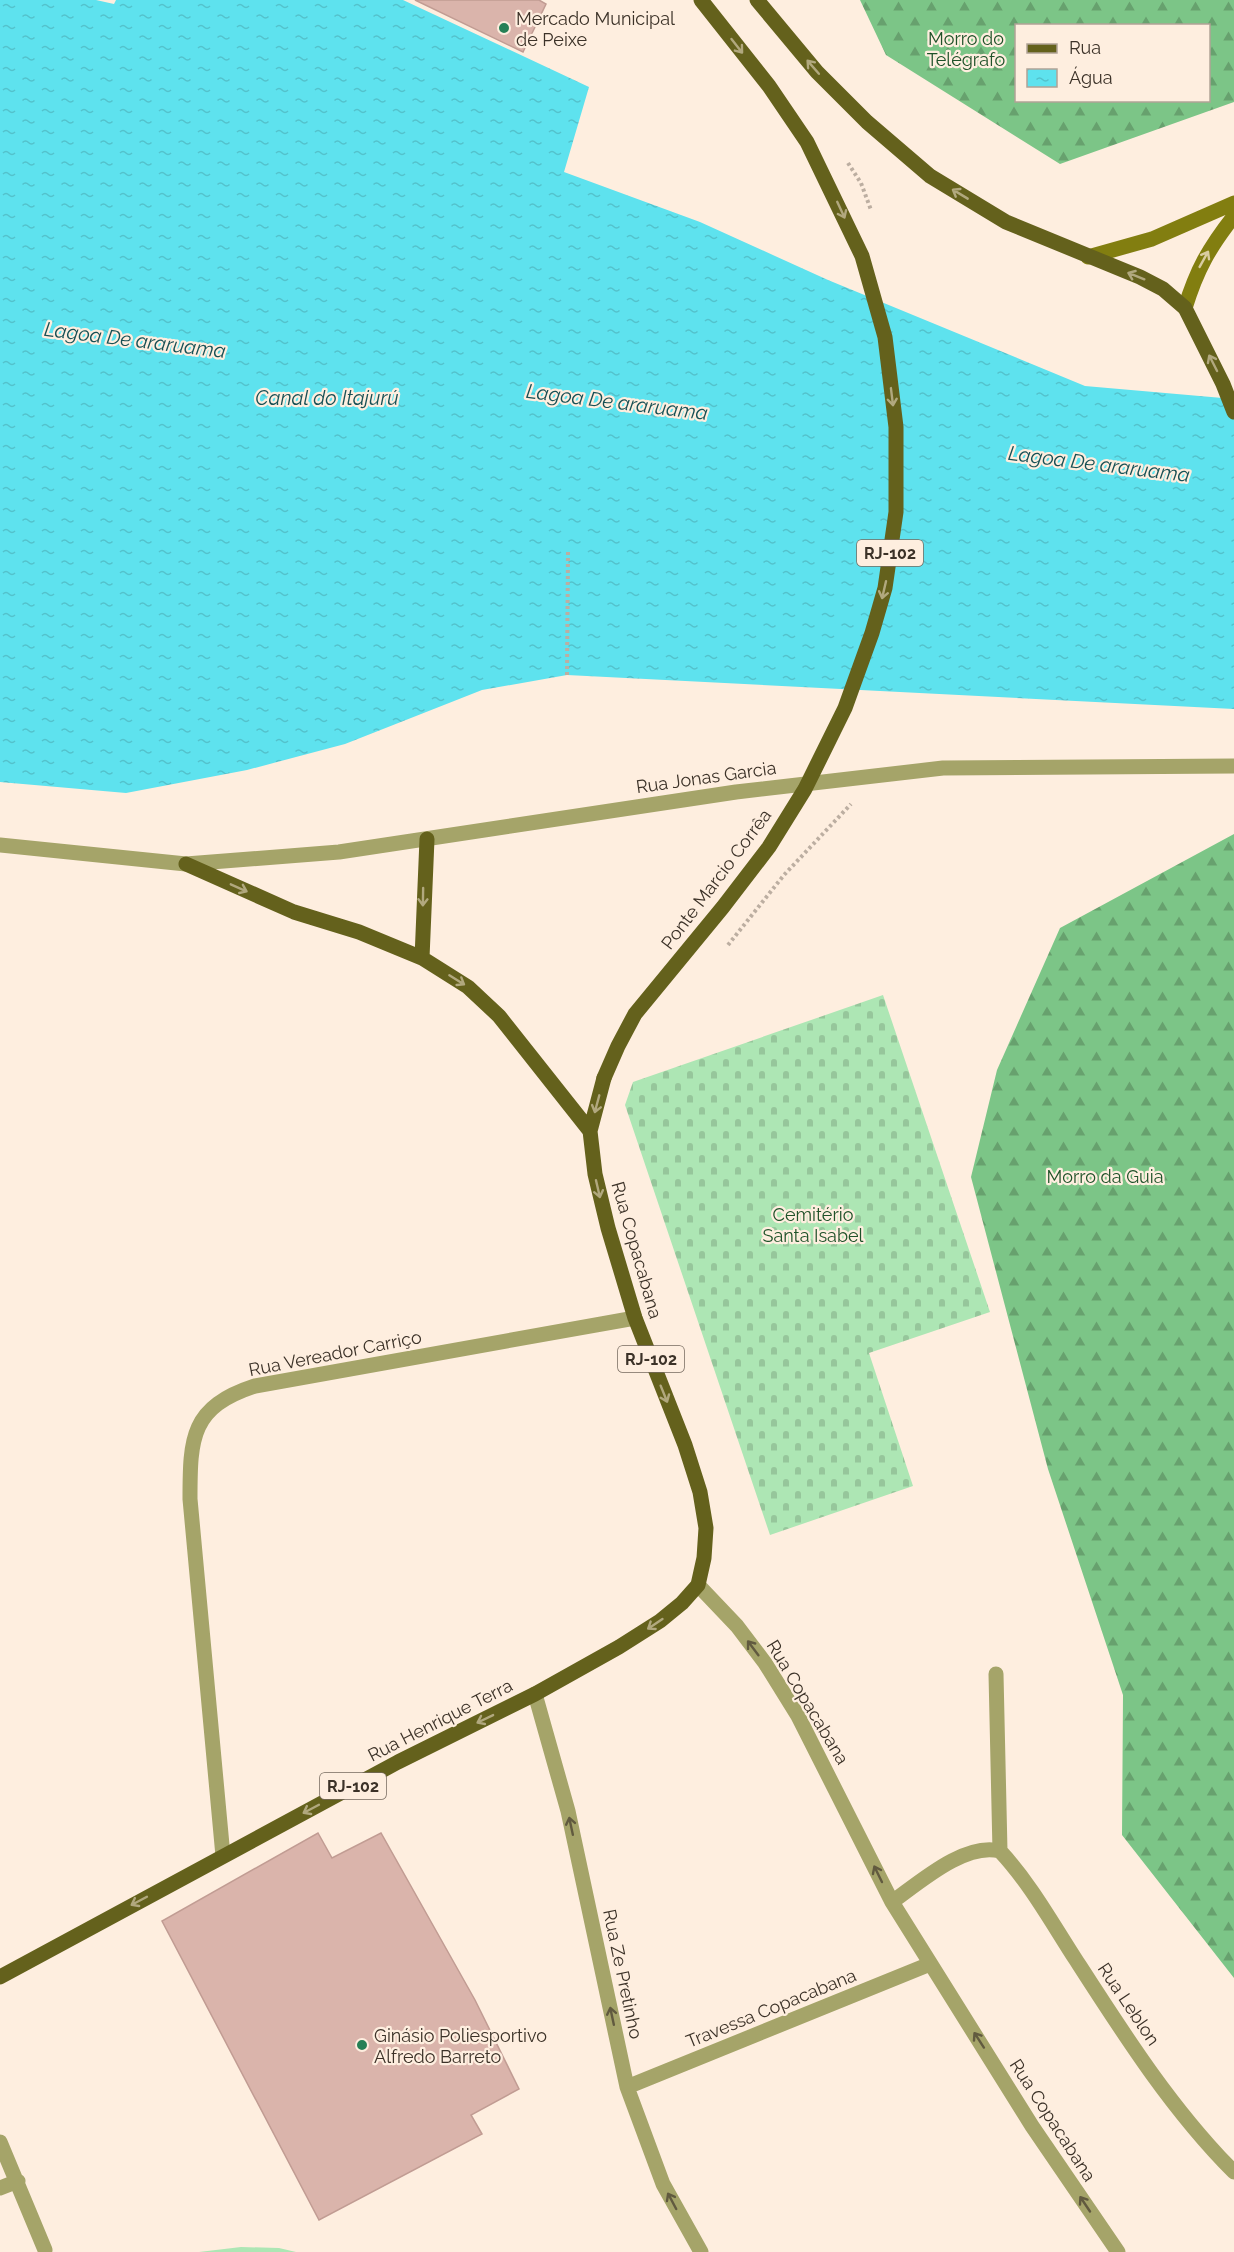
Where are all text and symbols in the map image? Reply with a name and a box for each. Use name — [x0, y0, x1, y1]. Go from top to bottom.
place label: Mercado Municipal de Peixe — [516, 8, 675, 50]
marker: Mercado Municipal de Peixe — [497, 21, 511, 35]
legend — [1015, 24, 1210, 102]
park label: Morro do Telégrafo — [927, 28, 1006, 70]
text: Rua — [1069, 37, 1101, 58]
one-way arrow — [730, 38, 743, 54]
one-way arrow — [806, 60, 820, 75]
text: Água — [1069, 66, 1113, 88]
one-way arrow — [952, 188, 969, 200]
one-way arrow — [835, 201, 847, 219]
one-way arrow — [1198, 251, 1210, 268]
one-way arrow — [1128, 270, 1146, 281]
water label: Lagoa De araruama — [43, 317, 227, 363]
one-way arrow — [1207, 355, 1218, 373]
water label: Lagoa De araruama — [525, 379, 709, 425]
water label: Canal do Itajurú — [255, 386, 399, 410]
one-way arrow — [887, 386, 898, 406]
water label: Lagoa De araruama — [1007, 441, 1191, 487]
road number: RJ-102 — [857, 540, 923, 566]
one-way arrow — [878, 580, 889, 600]
street label: Rua Jonas Garcia — [635, 757, 777, 797]
street label: Ponte Marcio Corrêa — [657, 805, 775, 953]
one-way arrow — [230, 882, 248, 894]
one-way arrow — [418, 887, 429, 907]
one-way arrow — [448, 974, 465, 986]
one-way arrow — [591, 1094, 602, 1113]
park label: Morro da Guia — [1047, 1166, 1163, 1187]
one-way arrow — [593, 1179, 605, 1198]
street label: Rua Copacabana — [607, 1179, 667, 1321]
park label: Cemitério Santa Isabel — [762, 1204, 864, 1246]
street label: Rua Vereador Carriço — [247, 1326, 424, 1380]
road number: RJ-102 — [618, 1346, 684, 1372]
one-way arrow — [659, 1384, 670, 1403]
one-way arrow — [646, 1618, 663, 1631]
street label: Rua Copacabana — [763, 1636, 853, 1768]
one-way arrow — [747, 1640, 760, 1656]
street label: Rua Henrique Terra — [364, 1674, 516, 1766]
one-way arrow — [476, 1714, 494, 1726]
road number: RJ-102 — [320, 1773, 386, 1799]
one-way arrow — [303, 1803, 320, 1815]
one-way arrow — [565, 1816, 576, 1836]
one-way arrow — [872, 1865, 883, 1883]
one-way arrow — [131, 1896, 149, 1907]
street label: Rua Ze Pretinho — [599, 1907, 647, 2041]
street label: Rua Leblon — [1094, 1959, 1164, 2049]
street label: Travessa Copacabana — [683, 1964, 859, 2052]
one-way arrow — [606, 2007, 617, 2027]
place label: Ginásio Poliesportivo Alfredo Barreto — [374, 2025, 547, 2067]
one-way arrow — [972, 2032, 985, 2049]
marker: Ginásio Poliesportivo Alfredo Barreto — [355, 2038, 369, 2052]
street label: Rua Copacabana — [1006, 2055, 1100, 2185]
one-way arrow — [666, 2192, 677, 2210]
one-way arrow — [1079, 2196, 1091, 2212]

